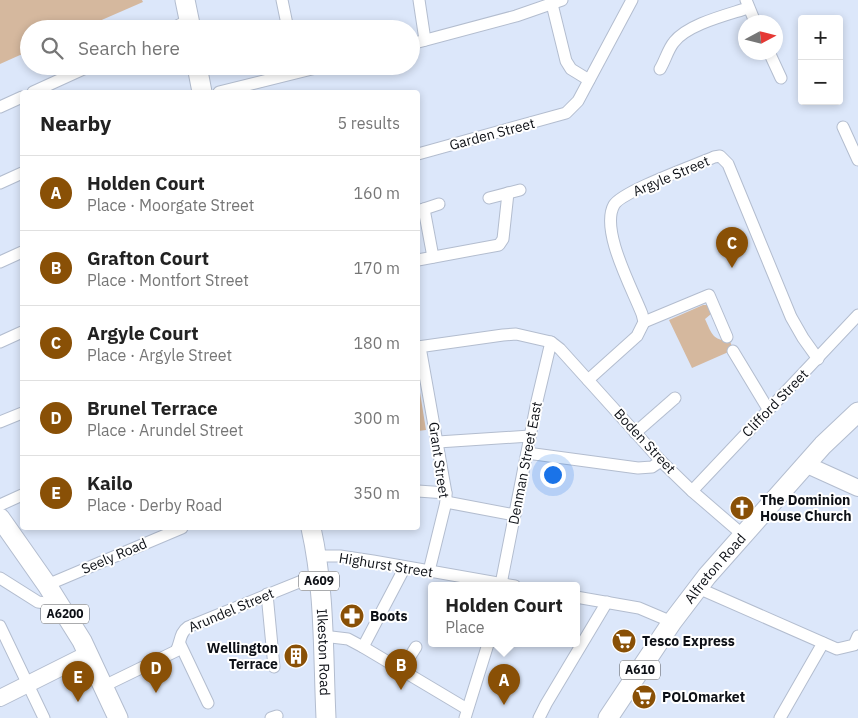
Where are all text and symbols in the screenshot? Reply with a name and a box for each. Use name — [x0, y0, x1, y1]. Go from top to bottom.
north arrow — [738, 15, 783, 60]
map controls — [798, 15, 843, 105]
button: + — [798, 15, 843, 60]
search box — [20, 20, 420, 75]
icon: search — [38, 34, 66, 62]
text: Search here — [78, 36, 180, 60]
button: − — [798, 60, 843, 105]
text: Nearby — [40, 109, 111, 137]
text: 5 results — [337, 113, 400, 133]
street label: Garden Street — [447, 114, 537, 154]
street label: Argyle Street — [630, 152, 712, 200]
text: Holden Court — [87, 171, 205, 195]
text: A — [51, 183, 61, 203]
text: 160 m — [353, 183, 400, 203]
text: Place · Moorgate Street — [87, 195, 254, 215]
pin: C — [716, 227, 748, 268]
text: Grafton Court — [87, 246, 209, 270]
text: B — [51, 258, 61, 278]
text: 170 m — [353, 258, 400, 278]
text: Place · Montfort Street — [87, 270, 249, 290]
text: Argyle Court — [87, 321, 199, 345]
text: C — [51, 333, 61, 353]
text: 180 m — [353, 333, 400, 353]
text: Place · Argyle Street — [87, 345, 232, 365]
street label: Clifford Street — [738, 365, 812, 441]
text: Brunel Terrace — [87, 396, 218, 420]
street label: Denman Street East — [504, 400, 546, 526]
street label: Boden Street — [610, 405, 680, 477]
text: D — [50, 408, 62, 428]
text: 300 m — [353, 408, 400, 428]
text: Place · Arundel Street — [87, 420, 243, 440]
street label: Grant Street — [425, 421, 453, 499]
your location — [540, 462, 566, 488]
text: Kailo — [87, 471, 133, 495]
text: E — [51, 483, 61, 503]
text: 350 m — [353, 483, 400, 503]
place label: The Dominion House Church — [760, 491, 852, 525]
text: Place · Derby Road — [87, 495, 222, 515]
church icon: The Dominion House Church — [729, 495, 755, 521]
street label: Alfreton Road — [680, 530, 750, 607]
street label: Seely Road — [78, 534, 150, 578]
street label: Highurst Street — [338, 549, 434, 581]
road number: A609 — [299, 572, 339, 590]
popup — [428, 582, 580, 647]
street label: Arundel Street — [185, 584, 277, 636]
text: Holden Court — [445, 593, 563, 617]
pharmacy icon: Boots — [339, 603, 365, 629]
road number: A6200 — [41, 604, 89, 624]
place label: Boots — [370, 607, 407, 625]
street label: Ilkeston Road — [313, 608, 334, 696]
text: Place — [445, 617, 484, 637]
supermarket icon: Tesco Express — [611, 628, 637, 654]
place label: Tesco Express — [642, 632, 735, 650]
place label: Wellington Terrace — [207, 639, 278, 673]
building icon: Wellington Terrace — [283, 643, 309, 669]
pin: B — [385, 649, 417, 690]
pin: D — [140, 652, 172, 693]
road number: A610 — [620, 660, 660, 680]
pin: E — [62, 661, 94, 702]
pin: A — [488, 664, 520, 705]
supermarket icon: POLOmarket — [631, 684, 657, 710]
place label: POLOmarket — [662, 688, 745, 706]

